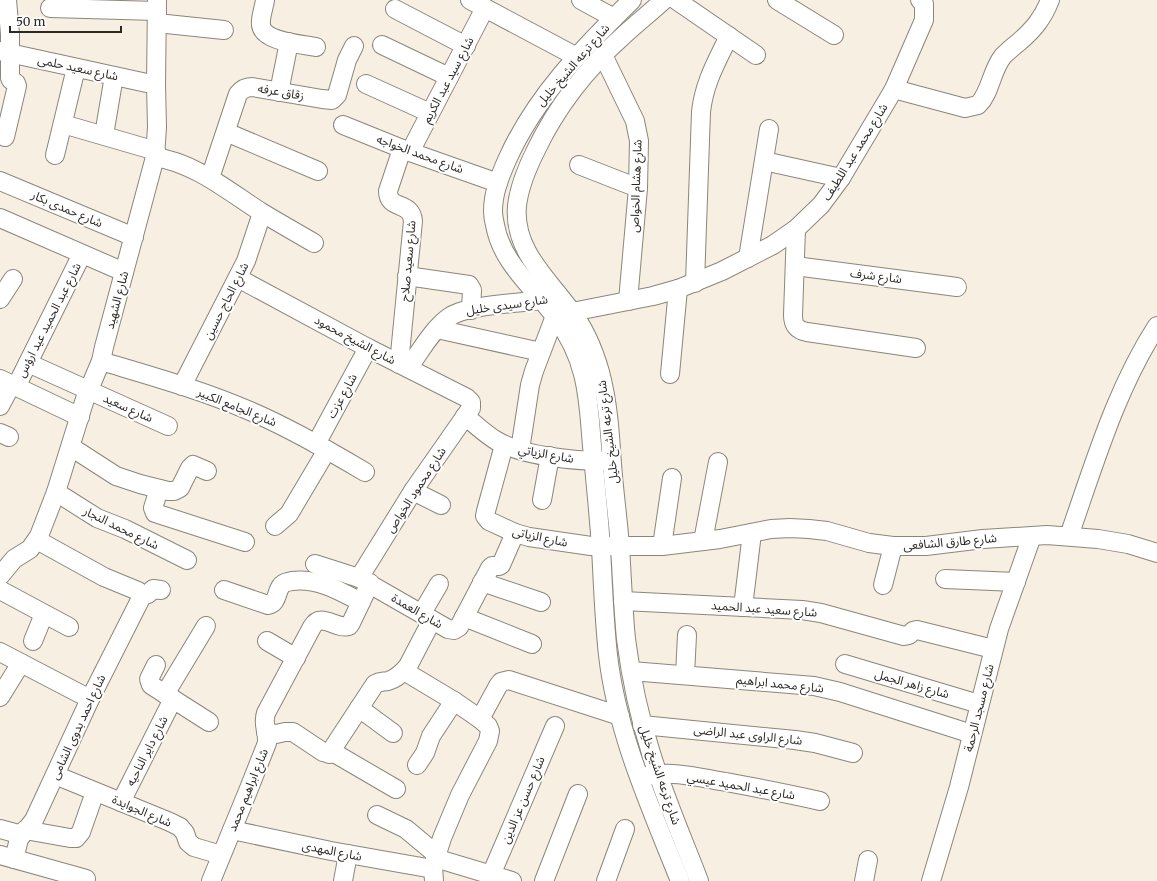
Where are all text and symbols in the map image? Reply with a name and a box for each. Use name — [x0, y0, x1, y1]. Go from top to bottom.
scale bar — [10, 8, 121, 34]
text: 50 m — [16, 14, 45, 29]
street label: شارع ترعه الشيخ خليل — [533, 20, 614, 110]
street label: شارع سيد عبد الكريم — [419, 34, 478, 126]
street label: شارع سعيد حلمى — [36, 52, 120, 85]
street label: زقاق عرفه — [257, 80, 305, 103]
street label: شارع محمد عبد اللطيف — [819, 100, 892, 204]
street label: شارع محمد الخواجه — [374, 131, 466, 178]
street label: شارع هشام الخواص — [626, 139, 647, 233]
street label: شارع حمدى بكار — [28, 186, 105, 232]
street label: شارع سعيد صلاح — [396, 220, 421, 302]
street label: شارع عبد الحميد عيد ارؤس — [13, 260, 86, 381]
street label: شارع الحاج حسين — [200, 260, 253, 343]
street label: شارع شرف — [849, 265, 903, 288]
street label: شارع الشهيد — [102, 269, 133, 331]
street label: شارع سيدى خليل — [465, 291, 549, 320]
street label: شارع الشيخ محمود — [311, 312, 398, 369]
street label: شارع عزت — [323, 371, 362, 422]
street label: شارع ترعه الشيخ خليل — [594, 379, 623, 485]
street label: شارع الجامع الكبير — [194, 383, 279, 431]
street label: شارع سعيد — [100, 390, 155, 427]
street label: شارع الزياتي — [517, 441, 575, 469]
street label: شارع محمود الخواص — [382, 444, 451, 536]
street label: شارع محمد النجار — [79, 502, 161, 554]
street label: شارع الزياتى — [511, 523, 569, 552]
street label: شارع طارق الشافعى — [902, 530, 998, 555]
street label: شارع العمدة — [388, 590, 446, 633]
street label: شارع سعيد عبد الحميد — [710, 597, 818, 622]
street label: شارع مسجد الرحمة — [960, 663, 999, 754]
street label: شارع زاهر الجمل — [873, 666, 951, 703]
street label: شارع محمد ابراهيم — [735, 671, 825, 698]
street label: شارع احمد بدوى الشامى — [47, 672, 110, 782]
street label: شارع داير الناحيه — [122, 713, 172, 789]
street label: شارع الراوى عبد الراضى — [693, 721, 803, 750]
street label: شارع ترعه الشيخ خليل — [635, 723, 685, 827]
street label: شارع ابراهيم محمد — [224, 746, 273, 834]
street label: شارع حسن عز الدين — [497, 754, 550, 847]
street label: شارع عبد الحميد عيسي — [685, 769, 796, 805]
street label: شارع الجوايدة — [109, 791, 174, 832]
street label: شارع المهدى — [300, 837, 363, 866]

